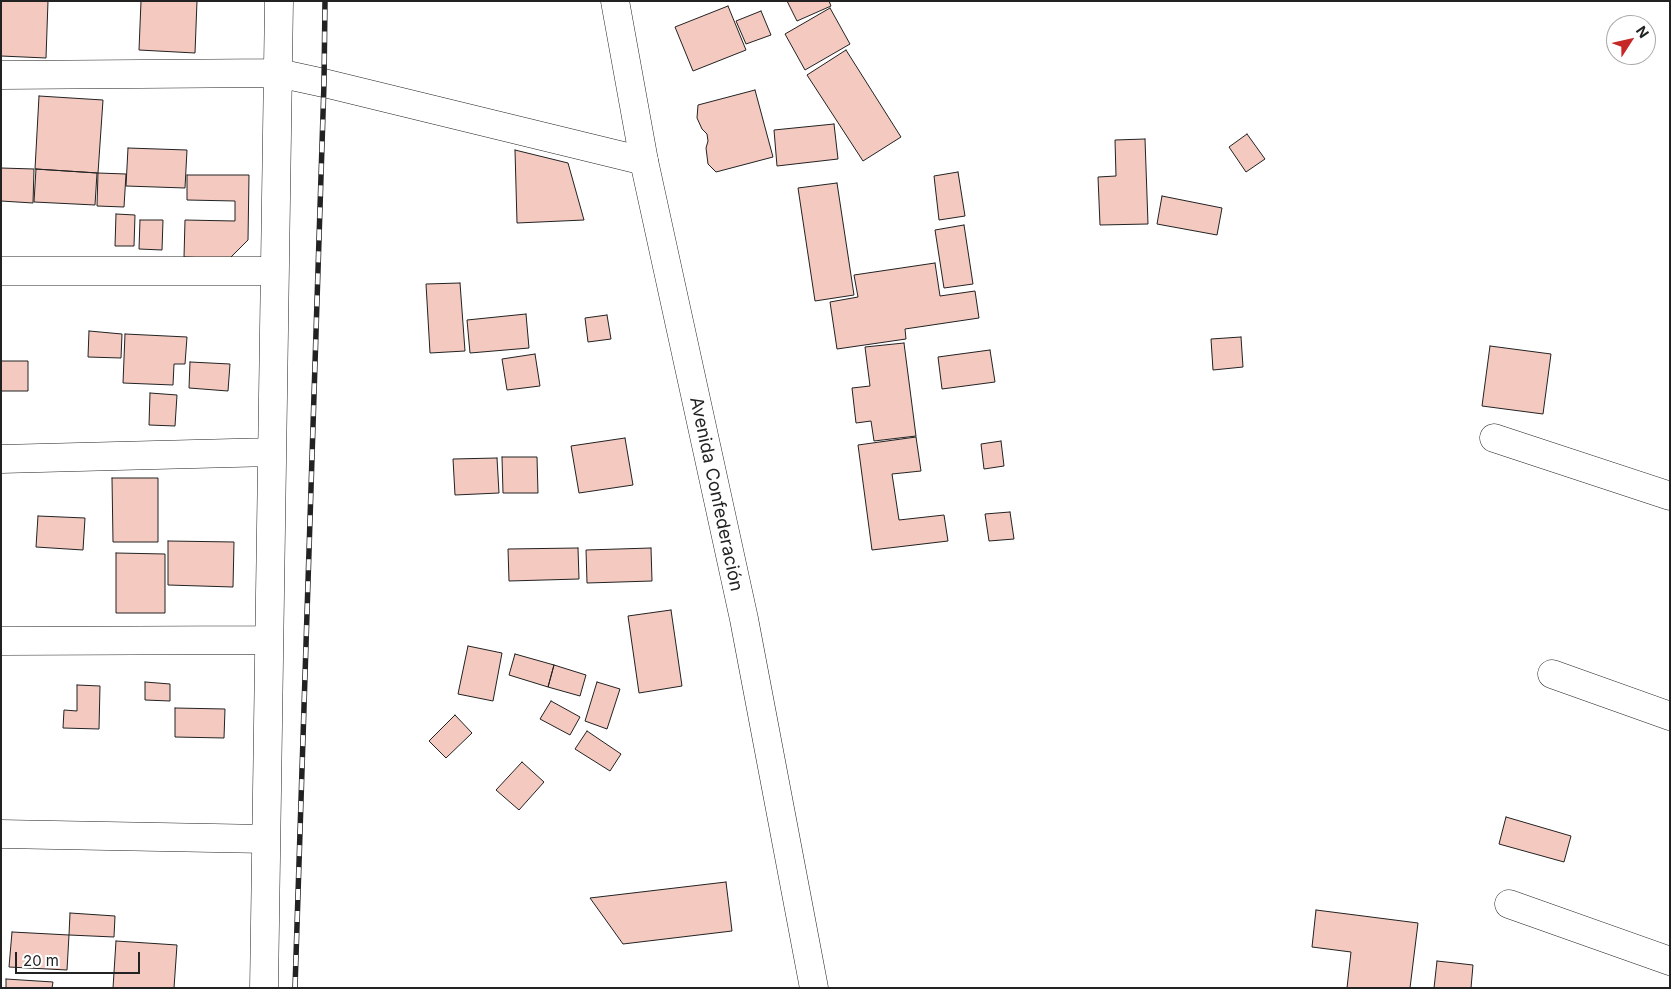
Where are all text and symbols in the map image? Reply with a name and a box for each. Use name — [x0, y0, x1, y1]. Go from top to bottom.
north arrow — [1606, 15, 1656, 65]
text: N — [1633, 22, 1653, 41]
street label: Avenida Confederación — [685, 395, 747, 593]
scale bar — [18, 942, 142, 974]
text: 20 m — [23, 951, 59, 970]

